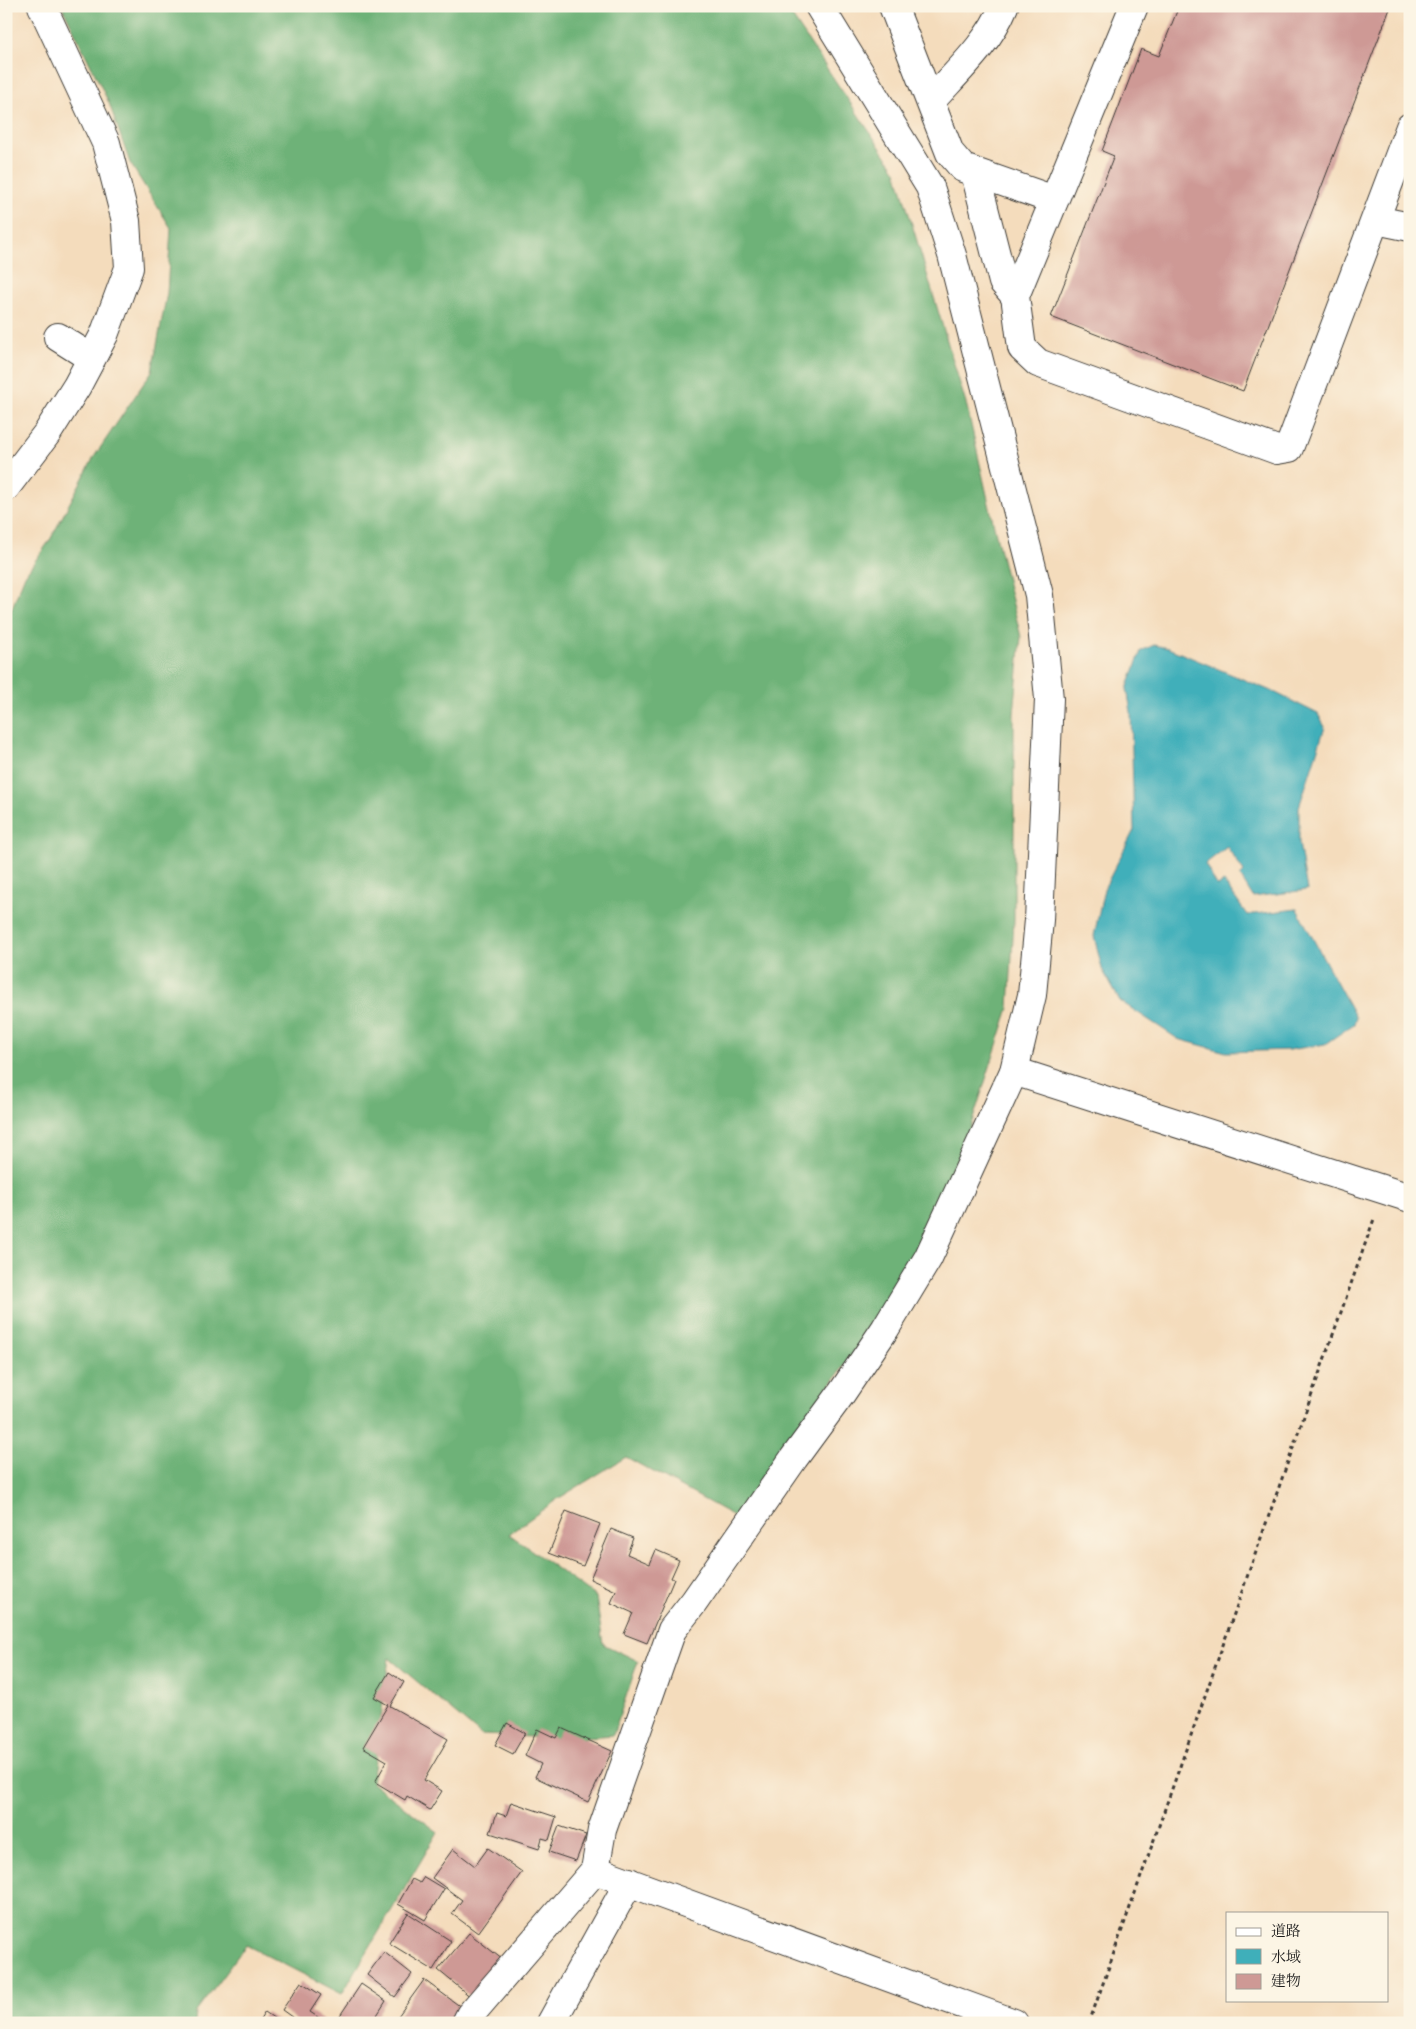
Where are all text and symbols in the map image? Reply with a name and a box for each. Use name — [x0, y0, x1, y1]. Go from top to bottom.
legend — [1226, 1912, 1388, 2002]
text: 道路 — [1271, 1922, 1301, 1941]
text: 水域 — [1271, 1948, 1301, 1967]
text: 建物 — [1271, 1972, 1301, 1991]

